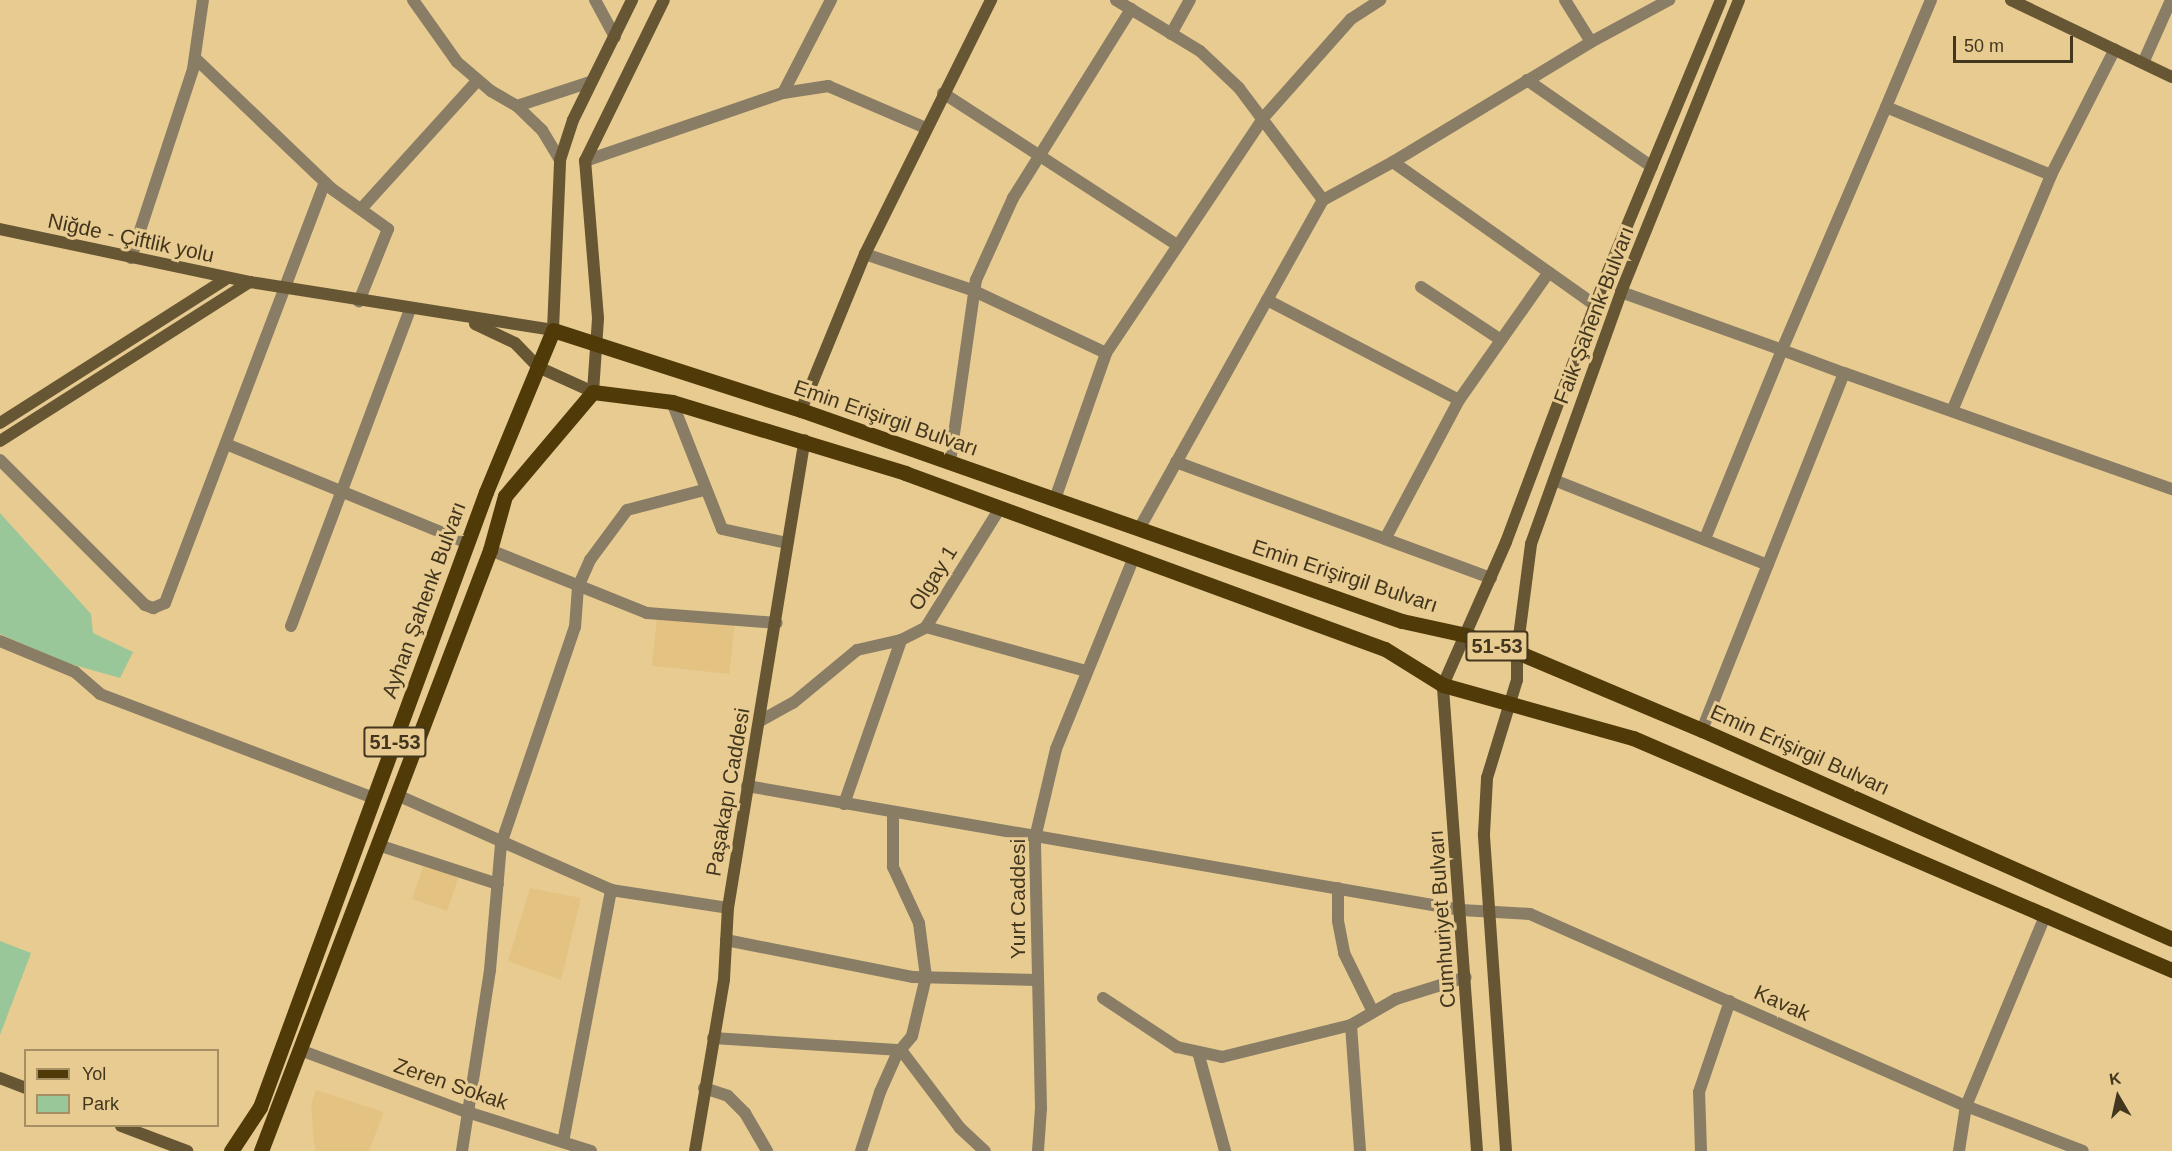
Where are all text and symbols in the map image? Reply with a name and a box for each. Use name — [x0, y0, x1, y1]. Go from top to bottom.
scale bar — [1956, 24, 2076, 62]
text: 50 m — [1964, 36, 2004, 56]
street label: Niğde - Çiftlik yolu — [46, 208, 216, 268]
street label: Faik Şahenk Bulvarı — [1549, 223, 1639, 407]
street label: Emin Erişirgil Bulvarı — [790, 375, 982, 461]
street label: Ayhan Şahenk Bulvarı — [377, 498, 471, 702]
street label: Emin Erişirgil Bulvarı — [1249, 534, 1441, 618]
street label: Olgay 1 — [903, 541, 963, 615]
road number: 51-53 — [1464, 629, 1530, 663]
street label: Emin Erişirgil Bulvarı — [1706, 699, 1894, 801]
street label: Paşakapı Caddesi — [701, 706, 755, 878]
road number: 51-53 — [362, 725, 428, 759]
street label: Cumhuriyet Bulvarı — [1423, 829, 1461, 1009]
street label: Yurt Caddesi — [1005, 839, 1031, 959]
street label: Kavak — [1750, 980, 1814, 1026]
legend — [24, 1049, 219, 1127]
street label: Zeren Sokak — [391, 1053, 511, 1115]
text: Yol — [82, 1064, 106, 1084]
north arrow — [2088, 1067, 2148, 1127]
text: K — [2108, 1069, 2122, 1088]
text: Park — [82, 1094, 119, 1114]

